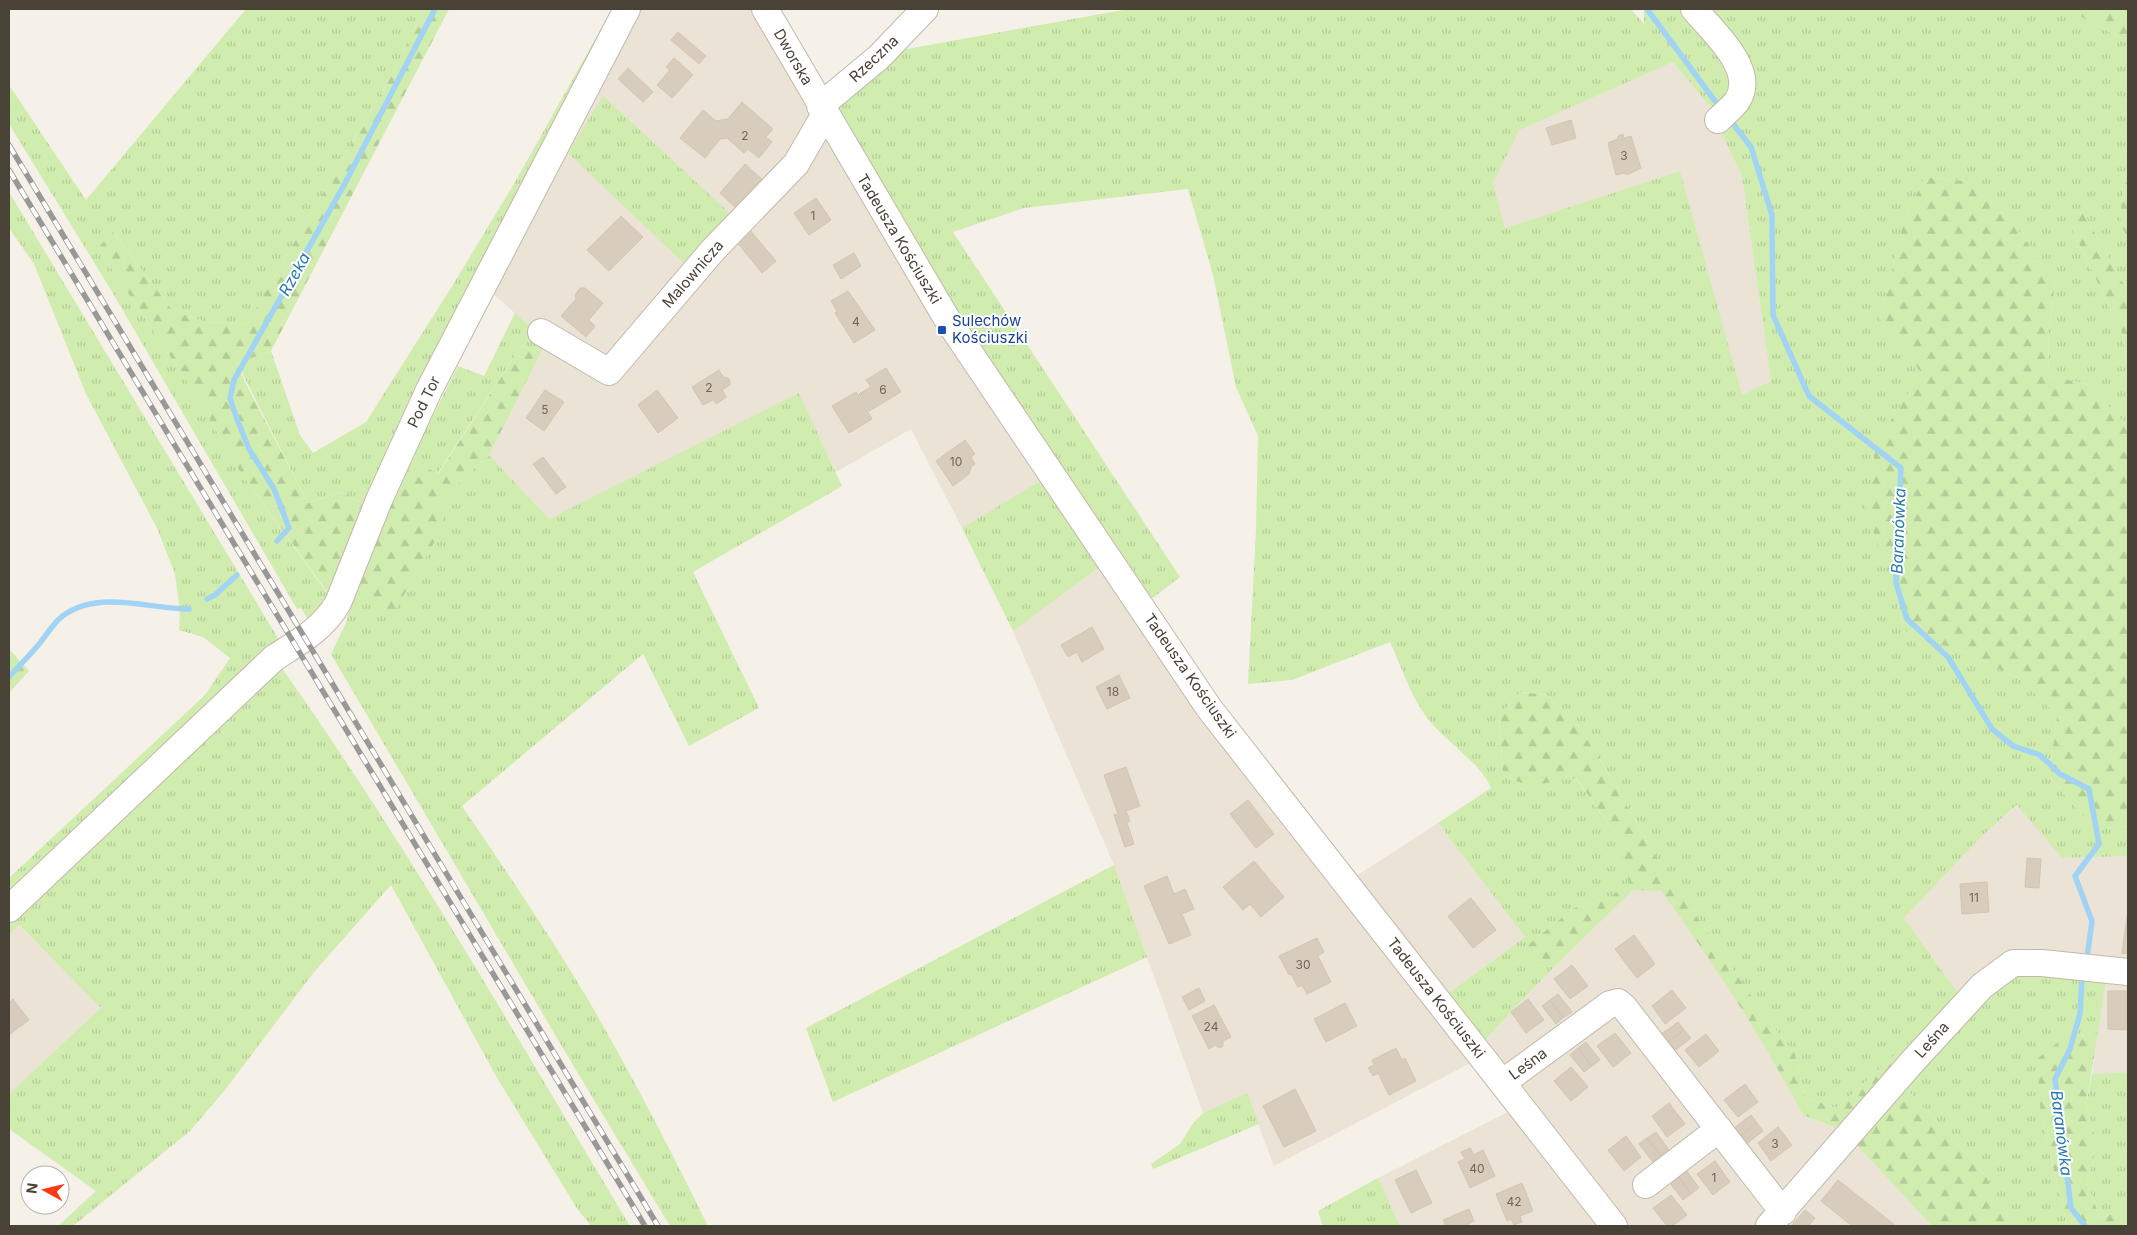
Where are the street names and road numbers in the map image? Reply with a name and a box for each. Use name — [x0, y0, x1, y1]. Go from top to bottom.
street label: Dworska — [770, 25, 817, 88]
street label: Rzeczna — [845, 31, 902, 86]
street label: Tadeusza Kościuszki — [853, 170, 946, 307]
street label: Malownicza — [658, 236, 727, 312]
street label: Pod Tor — [403, 373, 444, 431]
street label: Tadeusza Kościuszki — [1140, 610, 1241, 742]
street label: Tadeusza Kościuszki — [1383, 933, 1489, 1062]
street label: Leśna — [1910, 1018, 1953, 1062]
street label: Leśna — [1505, 1043, 1550, 1084]

